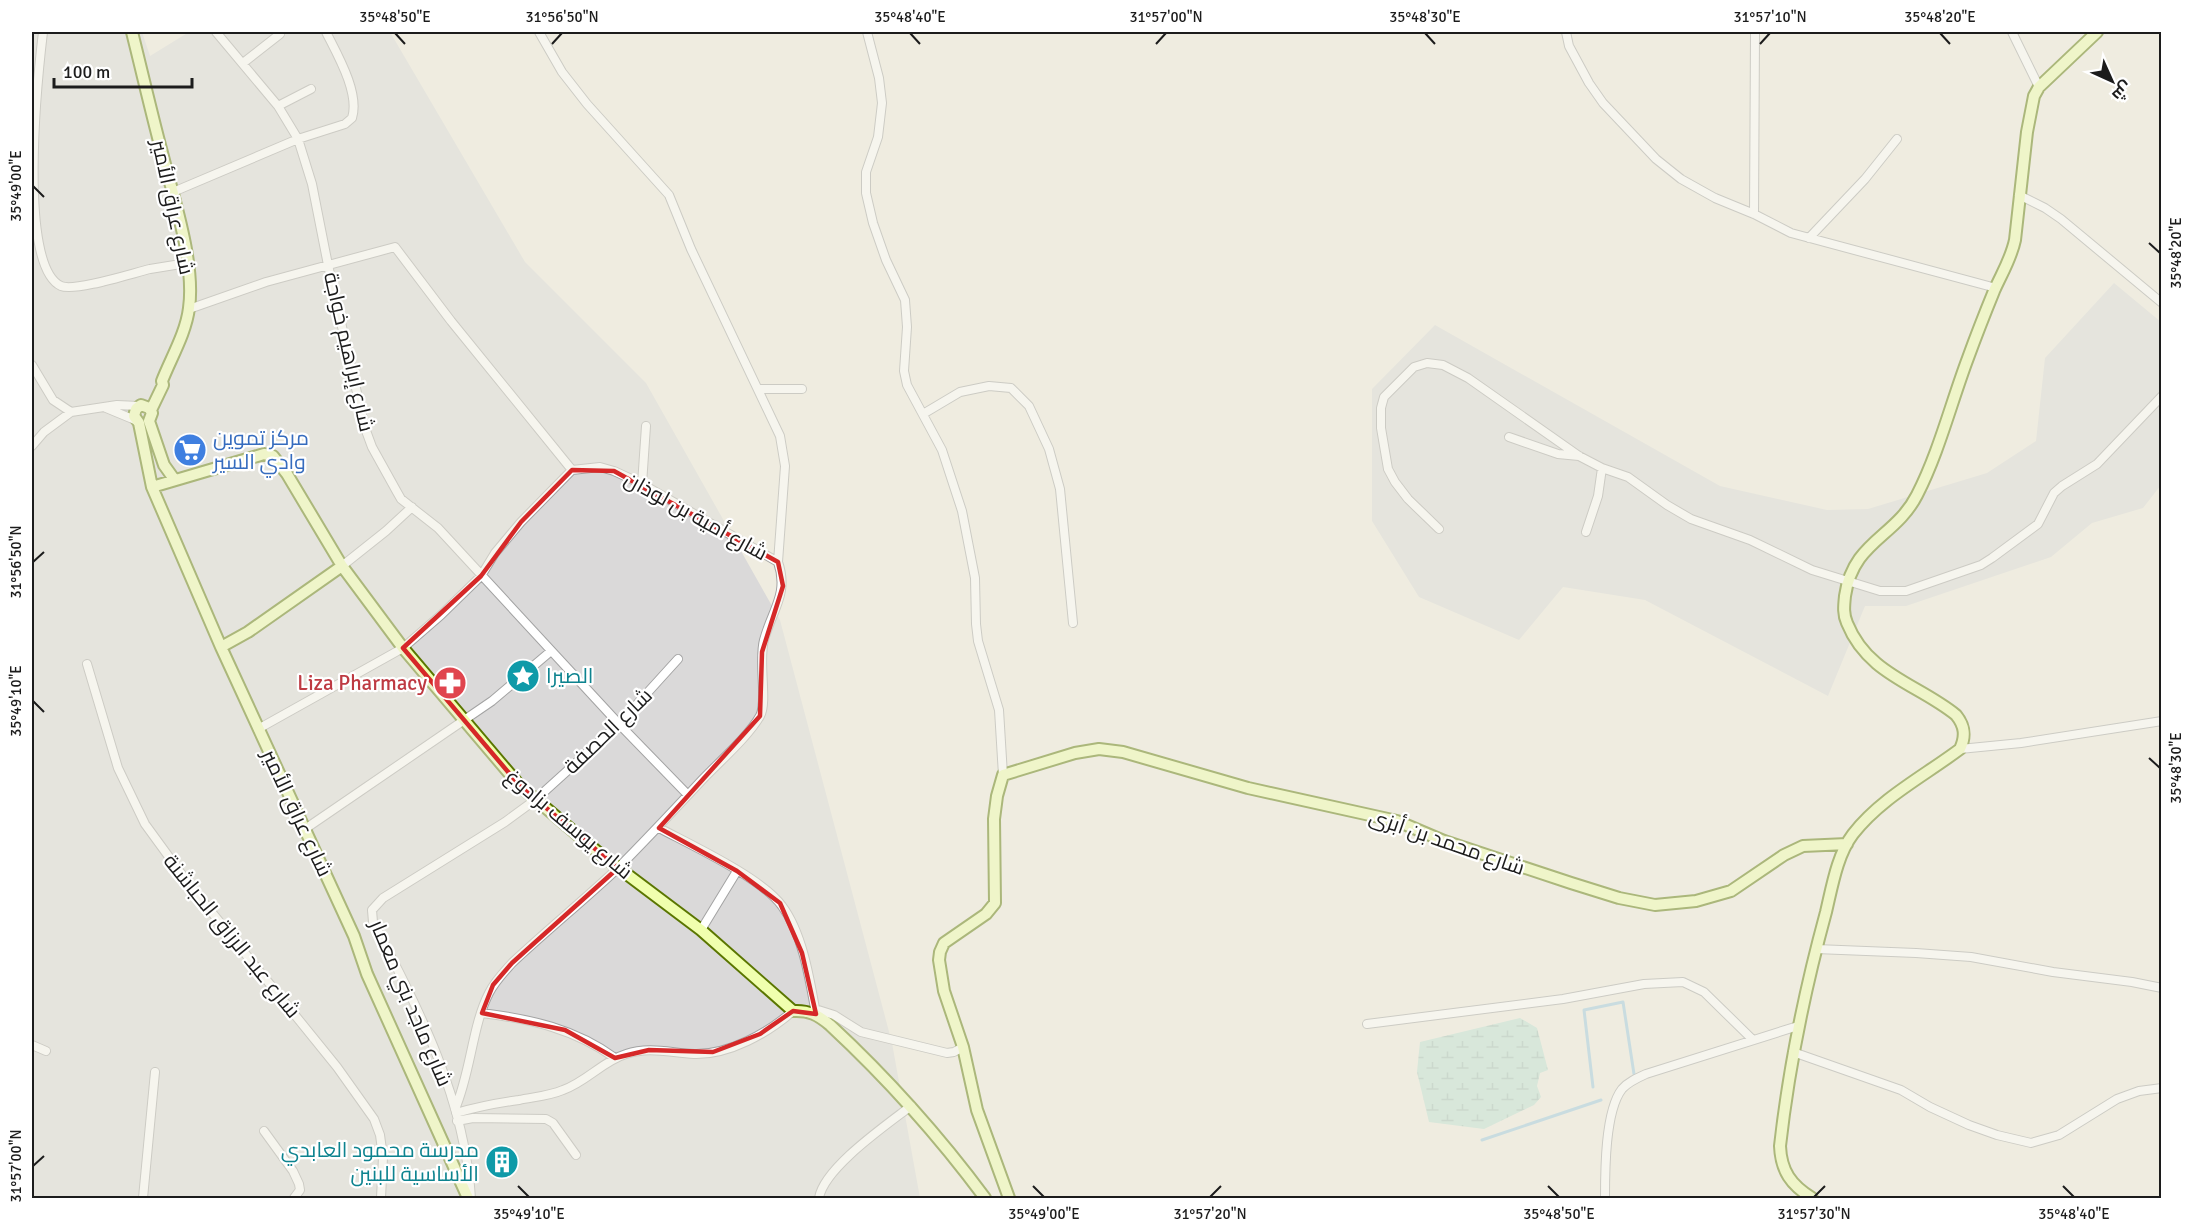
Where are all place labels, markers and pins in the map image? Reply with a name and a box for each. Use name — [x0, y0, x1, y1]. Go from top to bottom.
place label: مركز تموين وادي السير — [212, 425, 309, 478]
supermarket icon: مركز تموين وادي السير — [172, 432, 208, 468]
place icon: الصيرا — [505, 658, 541, 694]
place label: الصيرا — [546, 663, 593, 689]
pharmacy icon: Liza Pharmacy — [432, 665, 468, 701]
place label: Liza Pharmacy — [297, 670, 427, 696]
place label: مدرسة محمود العابدي الأساسية للبنين — [281, 1137, 479, 1187]
building icon: مدرسة محمود العابدي الأساسية للبنين — [484, 1144, 520, 1180]

